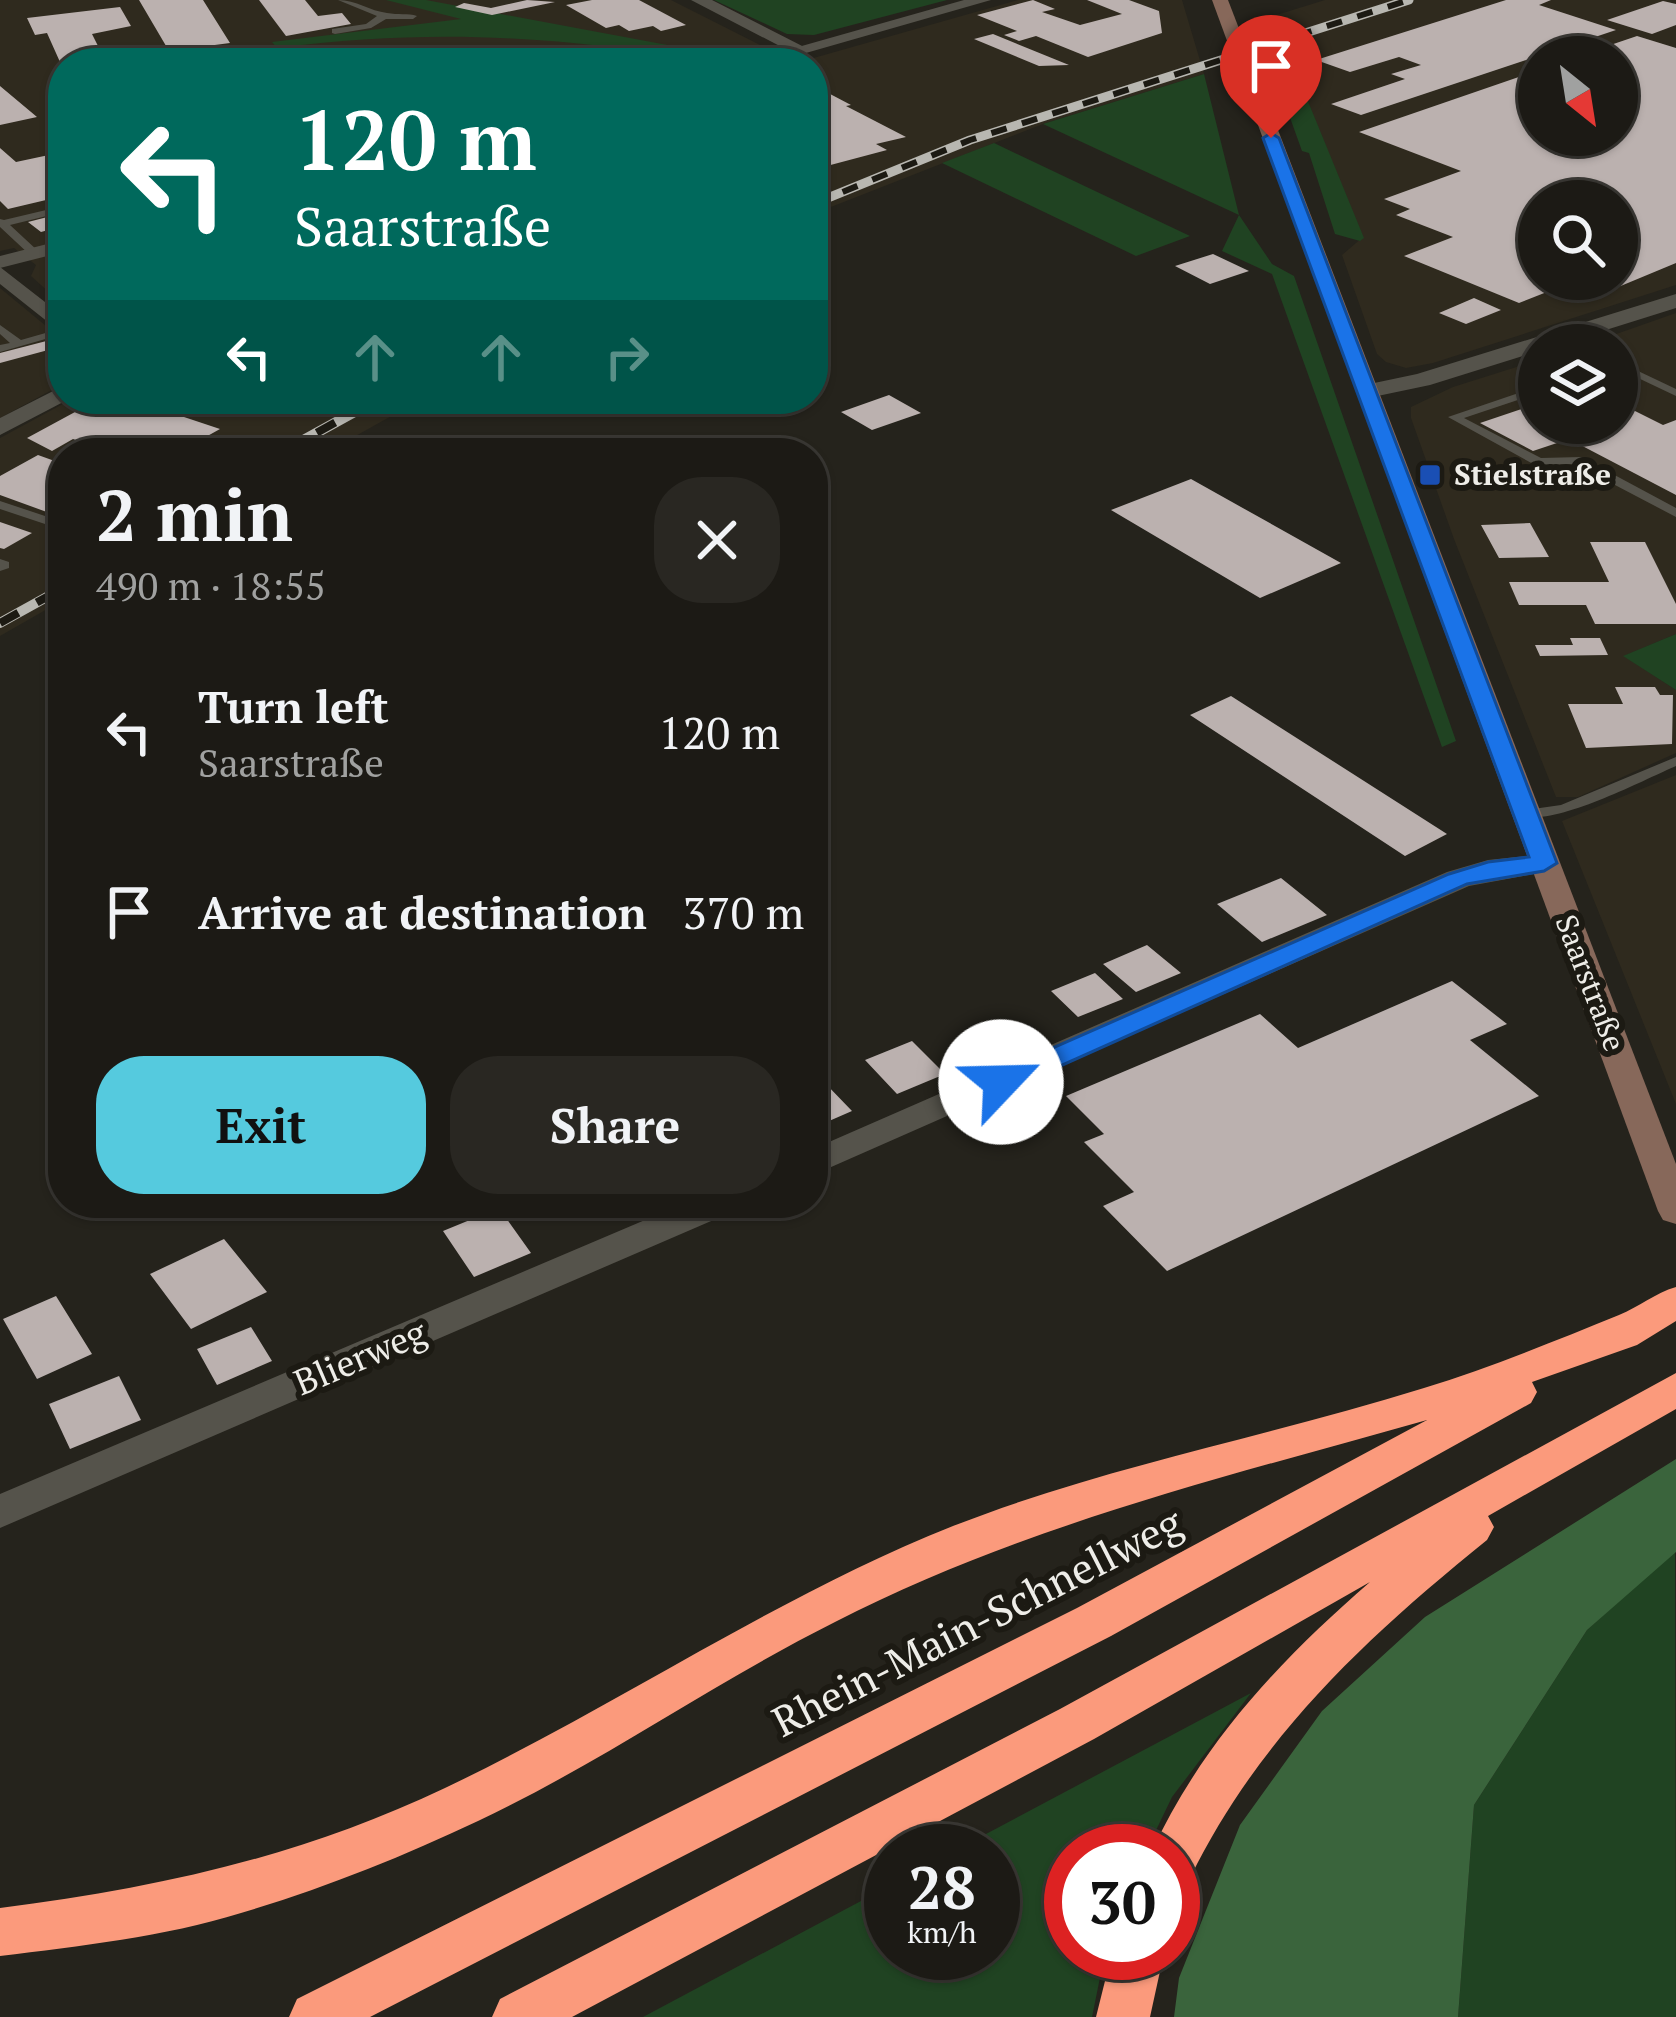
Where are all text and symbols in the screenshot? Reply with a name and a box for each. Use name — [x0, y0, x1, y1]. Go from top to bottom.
pin — [1220, 15, 1322, 138]
icon: arrive — [1238, 33, 1304, 99]
north arrow — [1518, 36, 1638, 156]
map controls — [1518, 36, 1638, 444]
text: 120 m — [294, 83, 537, 194]
icon: left — [96, 96, 252, 252]
button: search — [1518, 180, 1638, 300]
text: Saarstraße — [294, 190, 551, 261]
icon: left — [216, 324, 282, 390]
icon: ahead — [342, 324, 408, 390]
icon: ahead — [468, 324, 534, 390]
icon: right — [594, 324, 660, 390]
button: layers — [1518, 324, 1638, 444]
place label: Stielstraße — [1454, 454, 1611, 494]
marker: Stielstraße — [1417, 462, 1443, 488]
text: 2 min — [96, 466, 293, 562]
button: close — [654, 477, 780, 603]
text: 490 m · 18:55 — [96, 559, 326, 611]
text: Turn left — [198, 676, 389, 736]
icon: left — [96, 699, 162, 765]
text: 120 m — [658, 702, 780, 762]
text: Saarstraße — [198, 736, 384, 788]
icon: arrive — [96, 879, 162, 945]
text: Arrive at destination — [198, 882, 647, 942]
text: 370 m — [683, 882, 804, 942]
street label: Saarstraße — [1547, 909, 1635, 1057]
position arrow — [938, 1019, 1064, 1145]
button: Exit — [96, 1056, 426, 1194]
button: Share — [450, 1056, 780, 1194]
street label: Blierweg — [287, 1307, 434, 1405]
street label: Rhein-Main-Schnellweg — [762, 1493, 1192, 1749]
speed limit sign: 30 — [1044, 1824, 1200, 1980]
text: 28 — [908, 1847, 976, 1926]
text: km/h — [907, 1912, 977, 1952]

